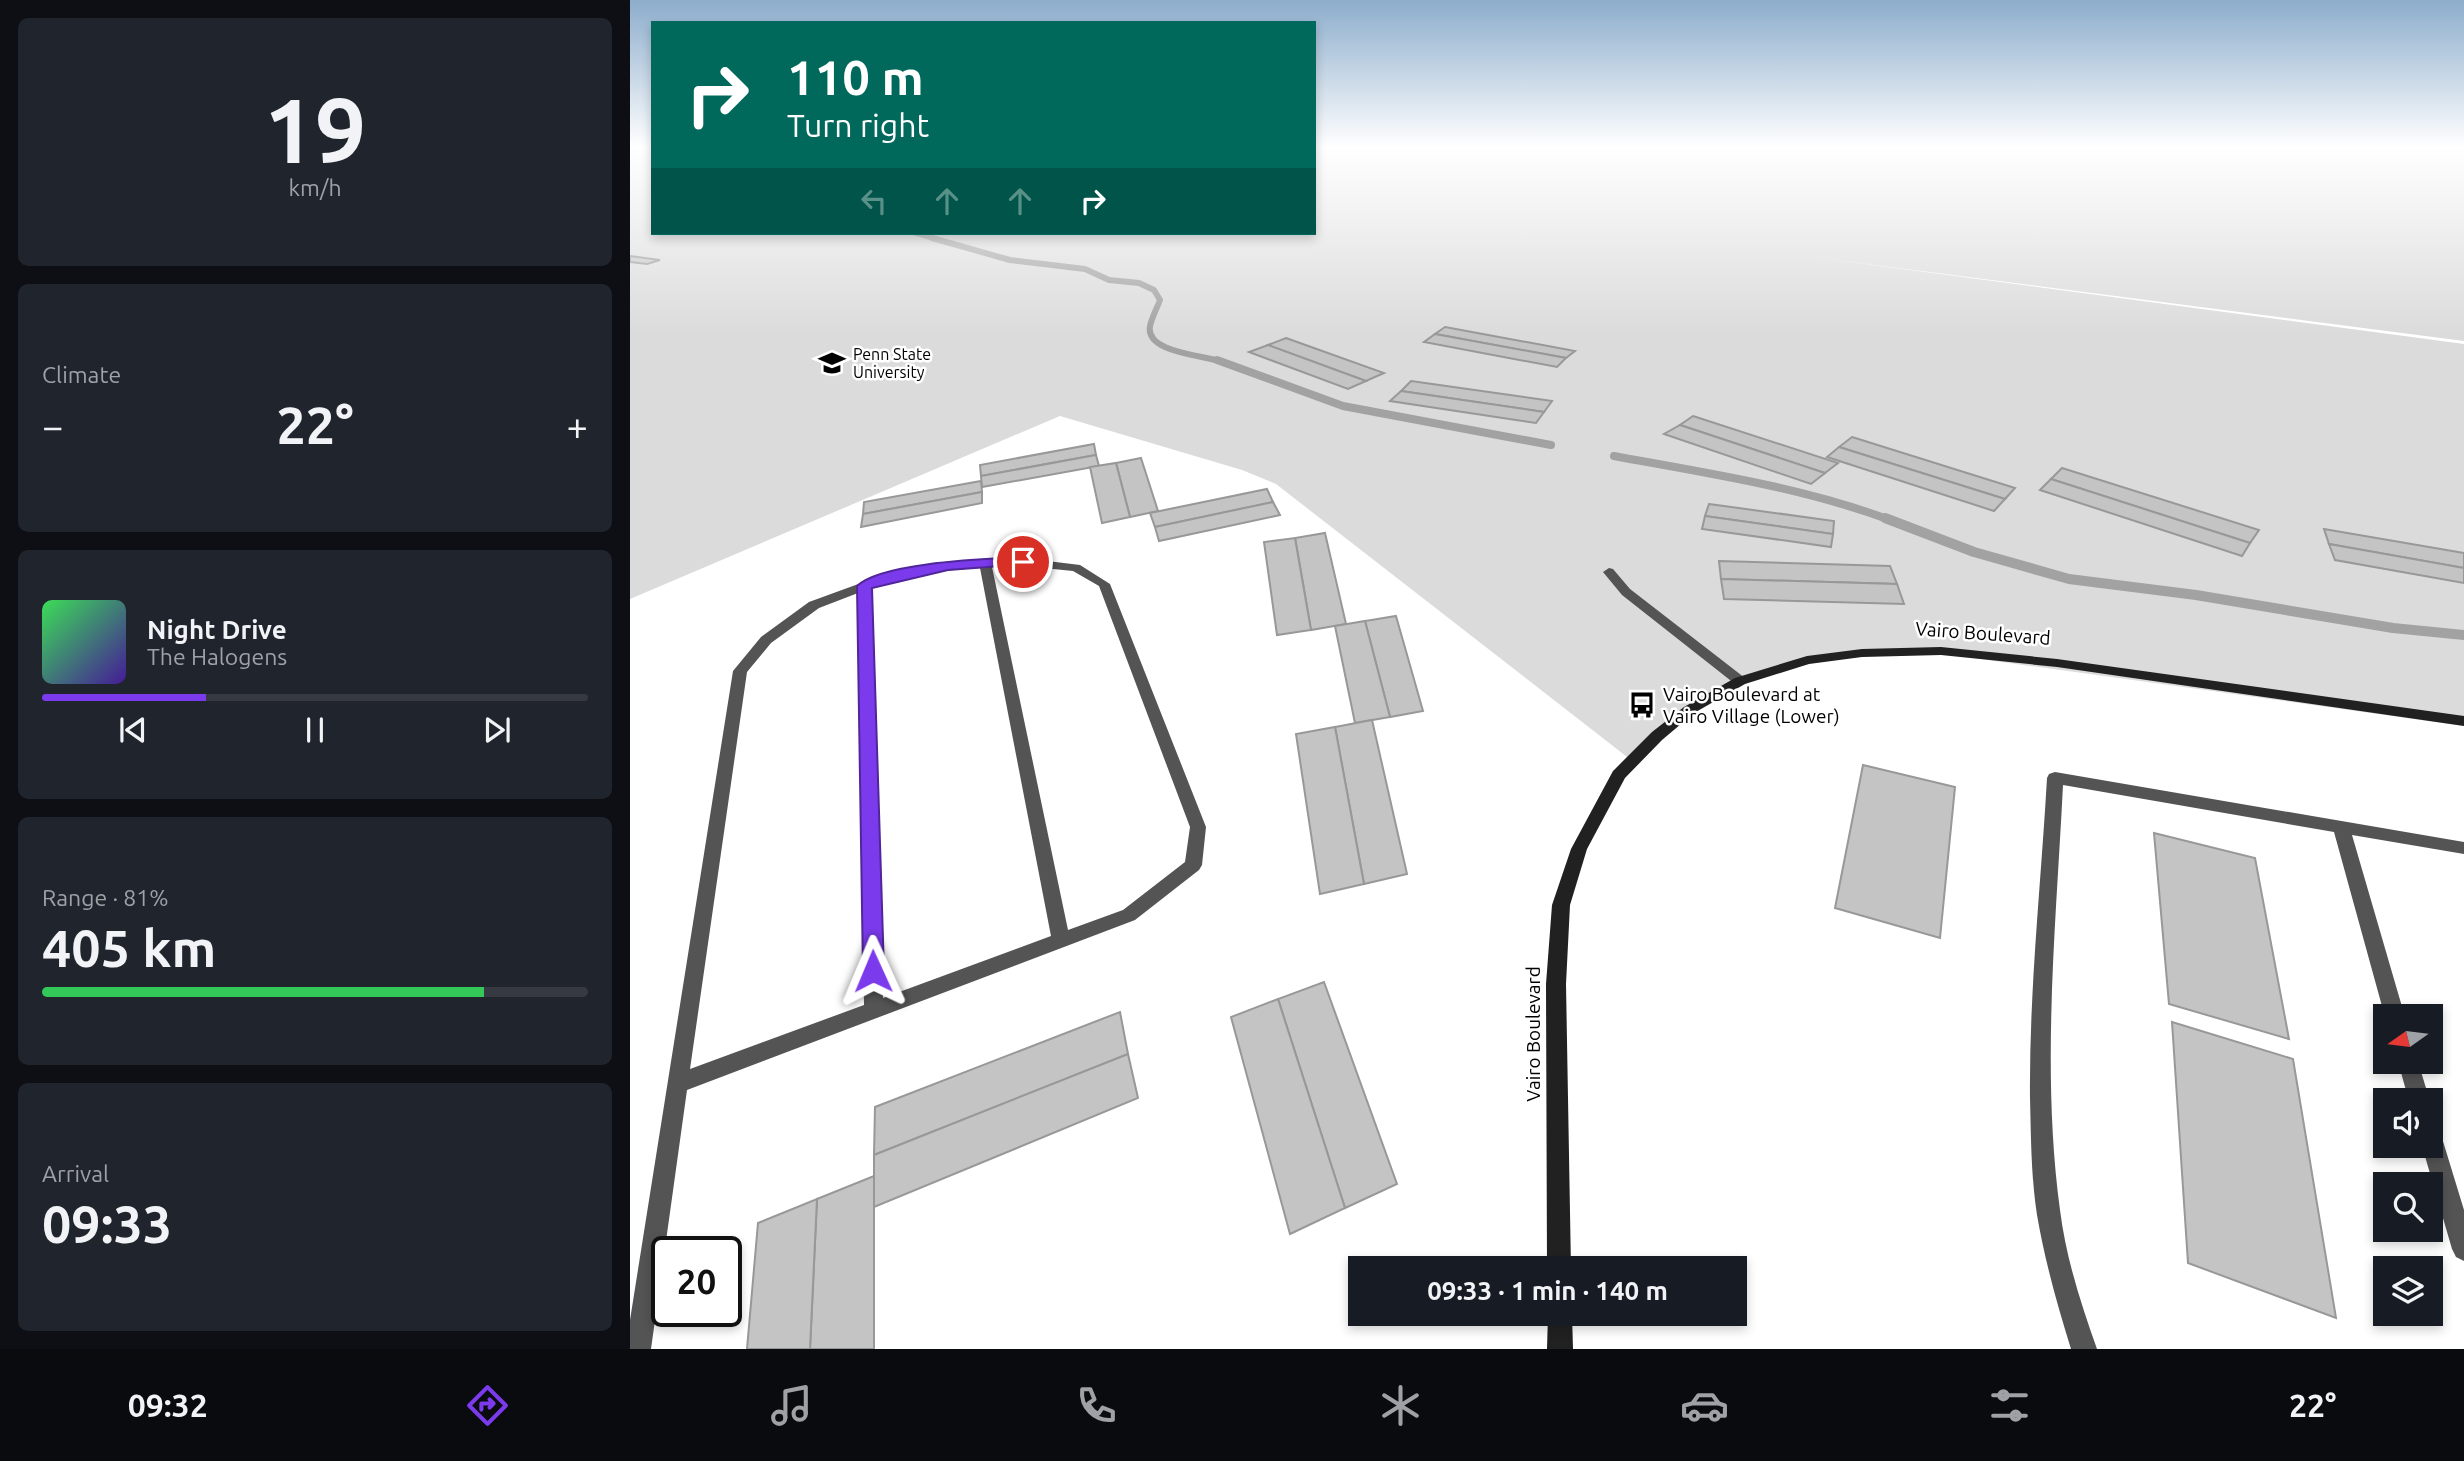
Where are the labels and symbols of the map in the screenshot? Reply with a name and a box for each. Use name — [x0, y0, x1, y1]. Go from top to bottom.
place label: Penn State University — [853, 345, 931, 381]
school or university icon: Penn State University — [817, 348, 847, 378]
pin — [993, 532, 1053, 592]
street label: Vairo Boulevard — [1915, 617, 2051, 649]
place label: Vairo Boulevard at Vairo Village (Lower) — [1663, 683, 1840, 727]
bus stop icon: Vairo Boulevard at Vairo Village (Lower) — [1627, 690, 1657, 720]
position arrow — [836, 934, 910, 1008]
street label: Vairo Boulevard — [1522, 966, 1544, 1102]
north arrow — [2373, 1004, 2443, 1074]
speed limit sign: 20 — [651, 1236, 742, 1327]

